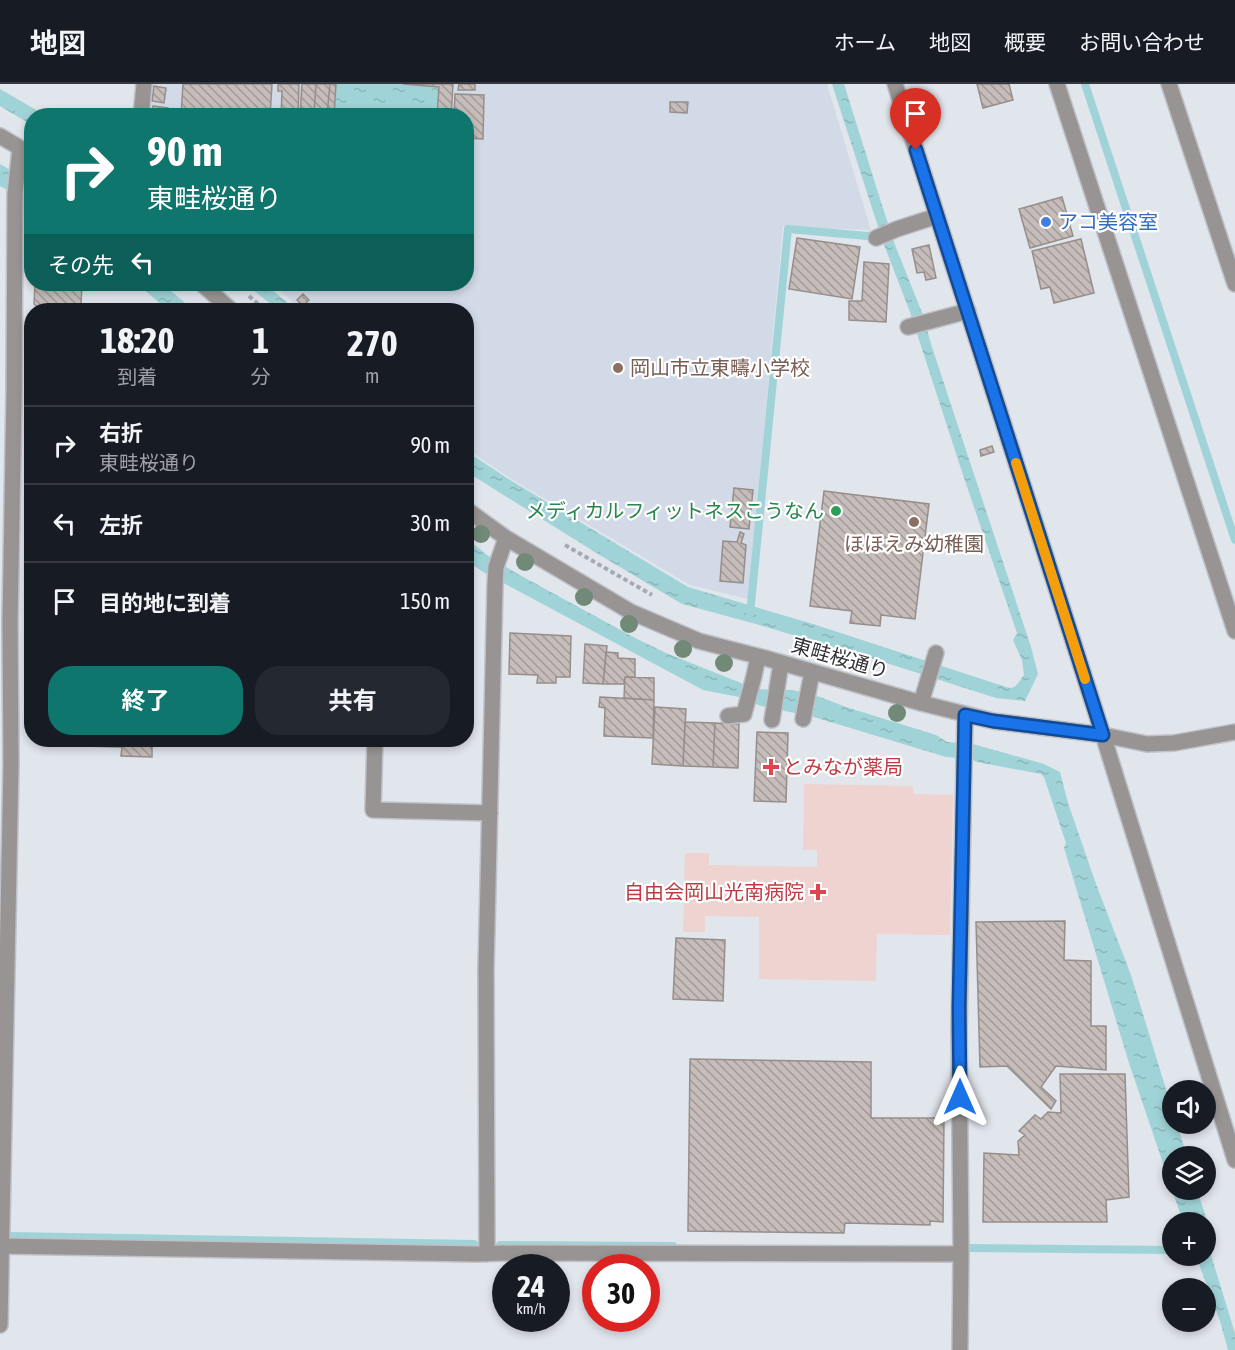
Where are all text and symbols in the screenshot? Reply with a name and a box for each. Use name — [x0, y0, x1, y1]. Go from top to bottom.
text: 地図 — [30, 27, 86, 59]
text: ホーム — [834, 30, 896, 54]
text: 地図 — [929, 30, 971, 54]
text: 概要 — [1004, 30, 1046, 54]
text: お問い合わせ — [1079, 30, 1205, 54]
pin — [890, 88, 941, 150]
icon: arrive — [899, 97, 932, 130]
text: 90 m — [147, 127, 222, 175]
icon: right — [48, 132, 126, 210]
text: 東畦桜通り — [147, 183, 282, 214]
place label: アコ美容室 — [1058, 210, 1158, 233]
marker: アコ美容室 — [1039, 215, 1053, 229]
icon: left — [126, 246, 159, 279]
text: その先 — [48, 252, 114, 278]
text: 18:20 — [100, 319, 174, 361]
text: 1 — [252, 319, 269, 361]
text: 270 — [347, 322, 398, 364]
place label: 岡山市立東疇小学校 — [630, 356, 810, 379]
marker: 岡山市立東疇小学校 — [611, 361, 625, 375]
text: m — [365, 364, 380, 387]
text: 到着 — [117, 365, 157, 388]
text: 分 — [251, 365, 271, 388]
text: 右折 — [99, 420, 143, 446]
icon: right — [48, 429, 81, 462]
text: 90 m — [410, 432, 450, 458]
text: 東畦桜通り — [99, 451, 199, 474]
place label: メディカルフィットネスこうなん — [526, 499, 824, 522]
marker: メディカルフィットネスこうなん — [829, 504, 843, 518]
icon: left — [48, 507, 81, 540]
text: 30 m — [410, 510, 450, 536]
text: 左折 — [99, 512, 143, 538]
marker: ほほえみ幼稚園 — [907, 515, 921, 529]
place label: ほほえみ幼稚園 — [844, 532, 984, 555]
icon: arrive — [48, 585, 81, 618]
text: 150 m — [400, 588, 450, 614]
text: 目的地に到着 — [99, 590, 231, 616]
street label: 東畦桜通り — [789, 633, 891, 682]
button: 終了 — [48, 666, 243, 735]
button: 共有 — [255, 666, 450, 735]
place label: とみなが薬局 — [783, 755, 903, 778]
marker: とみなが薬局 — [764, 760, 778, 774]
place label: 自由会岡山光南病院 — [624, 880, 804, 903]
marker: 自由会岡山光南病院 — [809, 883, 827, 901]
position arrow — [928, 1065, 992, 1129]
map controls — [1162, 1080, 1216, 1332]
button: sound — [1162, 1080, 1216, 1134]
button: layers — [1162, 1146, 1216, 1200]
button: + — [1162, 1212, 1216, 1266]
speed limit sign: 30 — [582, 1254, 660, 1332]
text: 24 — [517, 1269, 545, 1303]
button: − — [1162, 1278, 1216, 1332]
text: km/h — [516, 1300, 546, 1317]

